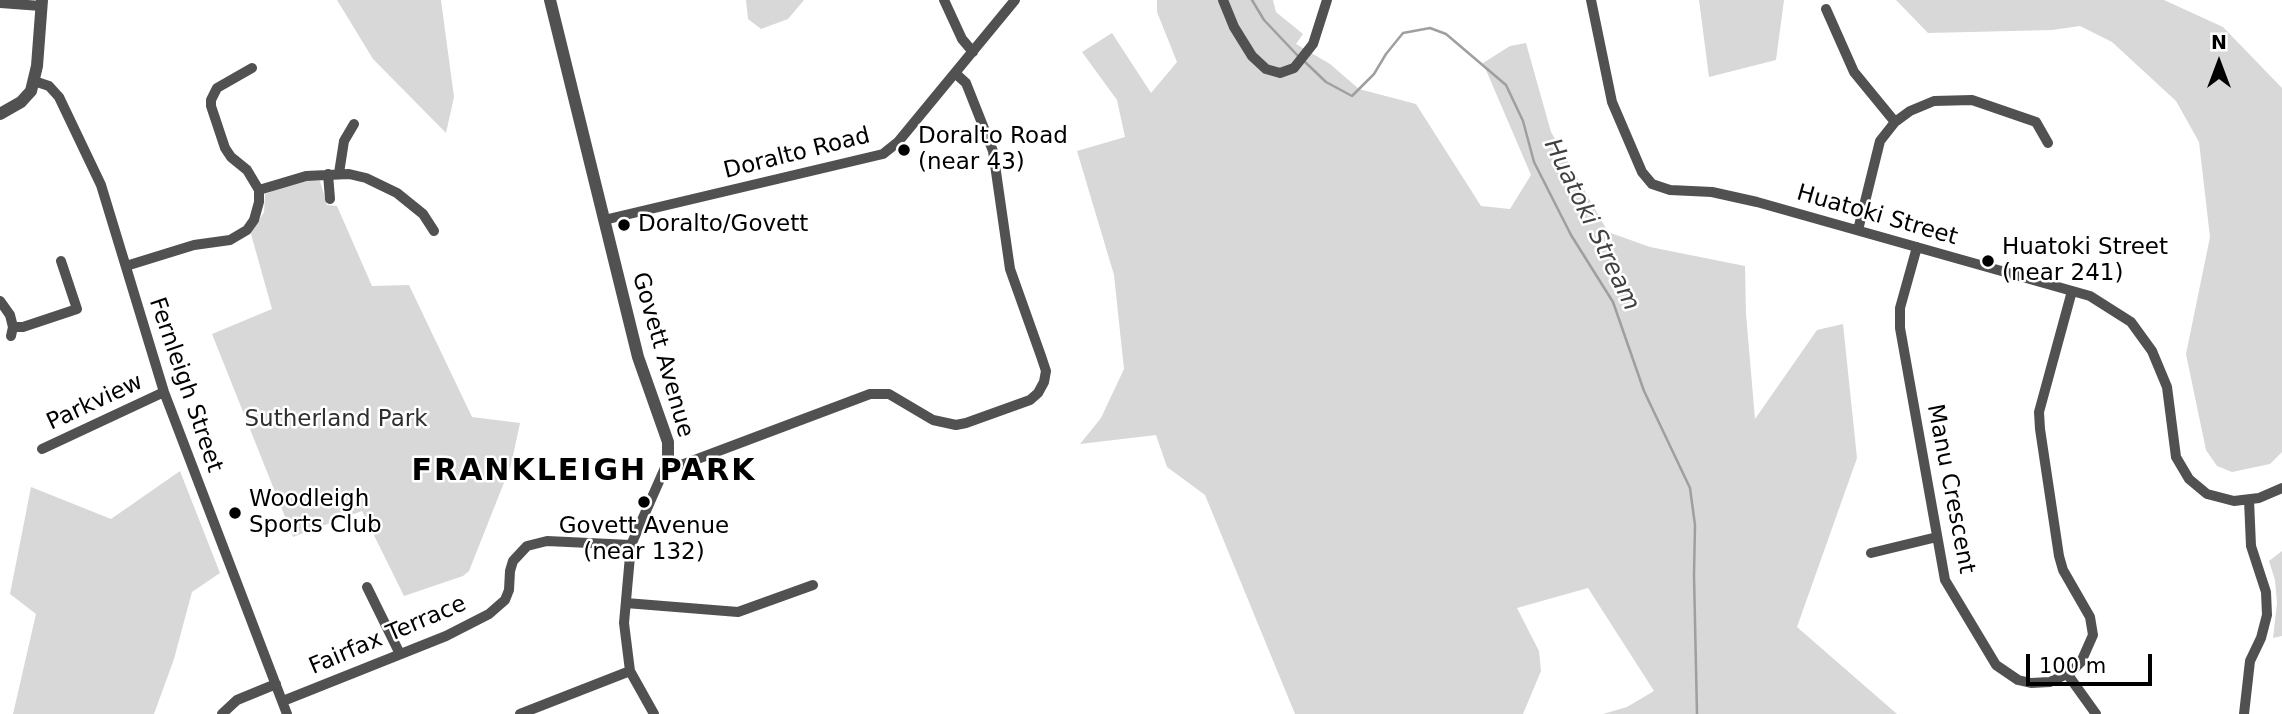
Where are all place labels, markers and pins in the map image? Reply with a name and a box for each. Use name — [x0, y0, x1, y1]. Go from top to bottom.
place label: Doralto Road (near 43) — [918, 123, 1068, 177]
marker: Doralto Road (near 43) — [896, 142, 912, 158]
place label: Doralto/Govett — [638, 211, 808, 239]
marker: Doralto/Govett — [616, 217, 632, 233]
place label: Huatoki Street (near 241) — [2002, 234, 2168, 288]
marker: Huatoki Street (near 241) — [1980, 253, 1996, 269]
place label: Woodleigh Sports Club — [249, 486, 382, 540]
marker: Govett Avenue (near 132) — [636, 494, 652, 510]
marker: Woodleigh Sports Club — [227, 505, 243, 521]
place label: Govett Avenue (near 132) — [559, 513, 729, 567]

